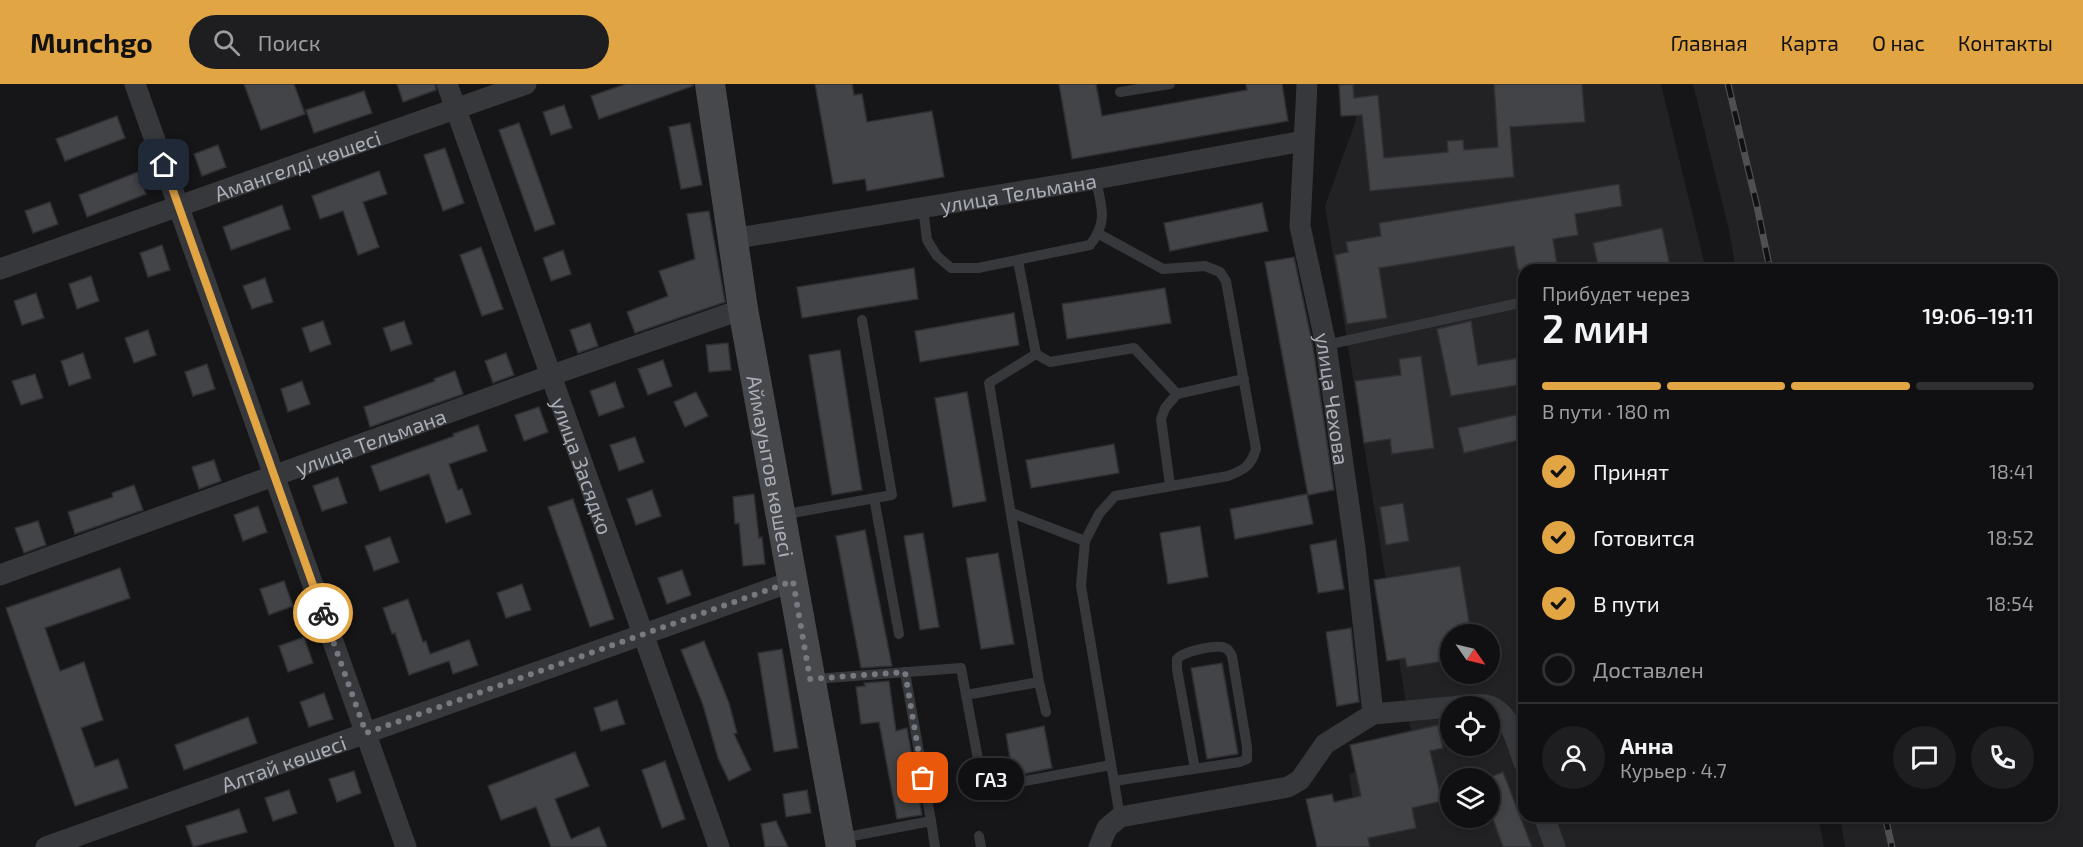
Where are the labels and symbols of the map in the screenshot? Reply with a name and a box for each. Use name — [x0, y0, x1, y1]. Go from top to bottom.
street label: Амангелді көшесі — [211, 124, 384, 205]
pin — [138, 139, 189, 190]
street label: улица Тельмана — [938, 167, 1098, 218]
street label: улица Чехова — [1310, 330, 1355, 466]
street label: Аймауытов көшесі — [743, 373, 800, 559]
street label: улица Засядко — [546, 394, 619, 537]
street label: улица Тельмана — [292, 402, 449, 480]
courier — [293, 583, 353, 643]
north arrow — [1440, 624, 1500, 684]
street label: Алтай көшесі — [218, 729, 349, 796]
pin — [897, 752, 948, 803]
callout: ГАЗ — [959, 757, 1025, 799]

